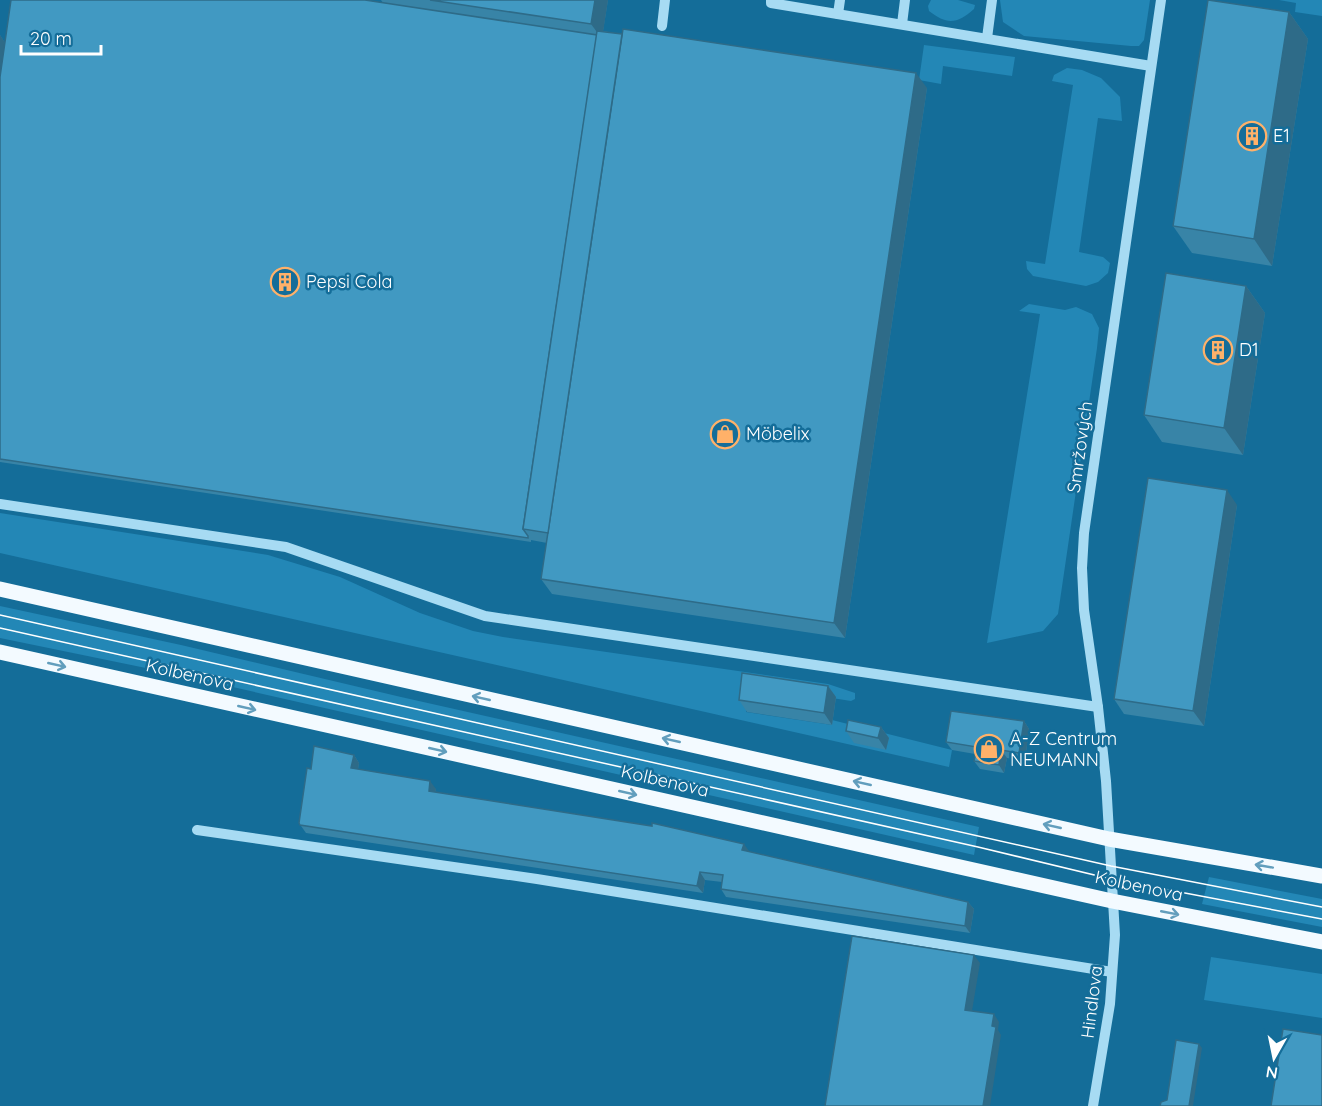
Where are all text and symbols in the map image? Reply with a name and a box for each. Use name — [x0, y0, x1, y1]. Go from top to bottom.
scale bar — [21, 18, 100, 56]
text: 20 m — [30, 27, 72, 50]
building icon: E1 — [1236, 120, 1268, 152]
place label: E1 — [1273, 124, 1290, 147]
building icon: Pepsi Cola — [269, 266, 301, 298]
place label: Pepsi Cola — [306, 270, 393, 293]
building icon: D1 — [1202, 334, 1234, 366]
place label: D1 — [1239, 338, 1259, 361]
street label: Smržových — [1062, 400, 1097, 494]
shop icon: Möbelix — [709, 418, 741, 450]
place label: Möbelix — [746, 422, 810, 445]
street label: Kolbenova — [144, 653, 236, 696]
one-way arrow — [47, 660, 66, 671]
one-way arrow — [472, 691, 491, 703]
one-way arrow — [238, 702, 257, 714]
place label: A-Z Centrum NEUMANN — [1010, 727, 1117, 771]
shop icon: A-Z Centrum NEUMANN — [973, 733, 1005, 765]
one-way arrow — [662, 734, 681, 746]
one-way arrow — [427, 745, 447, 756]
street label: Kolbenova — [619, 759, 711, 802]
one-way arrow — [852, 777, 871, 789]
one-way arrow — [618, 787, 637, 799]
one-way arrow — [1043, 820, 1062, 831]
one-way arrow — [1255, 860, 1275, 871]
street label: Kolbenova — [1093, 865, 1185, 906]
one-way arrow — [1160, 907, 1179, 919]
street label: Hindlova — [1076, 964, 1107, 1040]
north arrow — [1244, 1028, 1304, 1088]
text: N — [1264, 1062, 1279, 1084]

